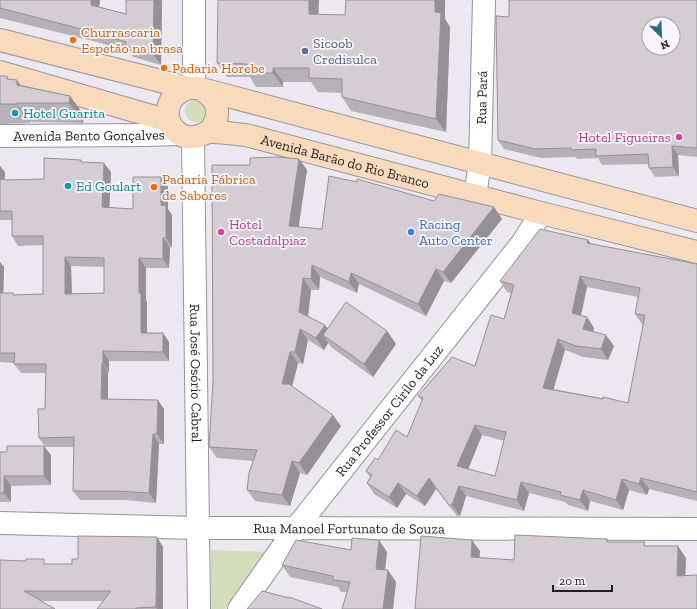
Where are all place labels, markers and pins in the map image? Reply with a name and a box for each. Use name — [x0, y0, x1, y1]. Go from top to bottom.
place label: Churrascaria Espetão na brasa — [81, 24, 183, 57]
marker: Churrascaria Espetão na brasa — [68, 35, 78, 45]
place label: Sicoob Credisulca — [313, 35, 377, 68]
marker: Sicoob Credisulca — [300, 46, 310, 56]
place label: Padaria Horebe — [172, 60, 265, 77]
marker: Padaria Horebe — [159, 63, 169, 73]
place label: Hotel Guarita — [23, 105, 105, 122]
marker: Hotel Guarita — [10, 108, 20, 118]
place label: Hotel Figueiras — [578, 129, 671, 146]
marker: Hotel Figueiras — [674, 132, 684, 142]
place label: Padaria Fábrica de Sabores — [162, 171, 256, 204]
place label: Ed Goulart — [76, 178, 142, 195]
marker: Ed Goulart — [63, 181, 73, 191]
marker: Padaria Fábrica de Sabores — [149, 182, 159, 192]
place label: Hotel Costadalpiaz — [229, 216, 307, 249]
place label: Racing Auto Center — [419, 216, 493, 249]
marker: Hotel Costadalpiaz — [216, 227, 226, 237]
marker: Racing Auto Center — [406, 227, 416, 237]

